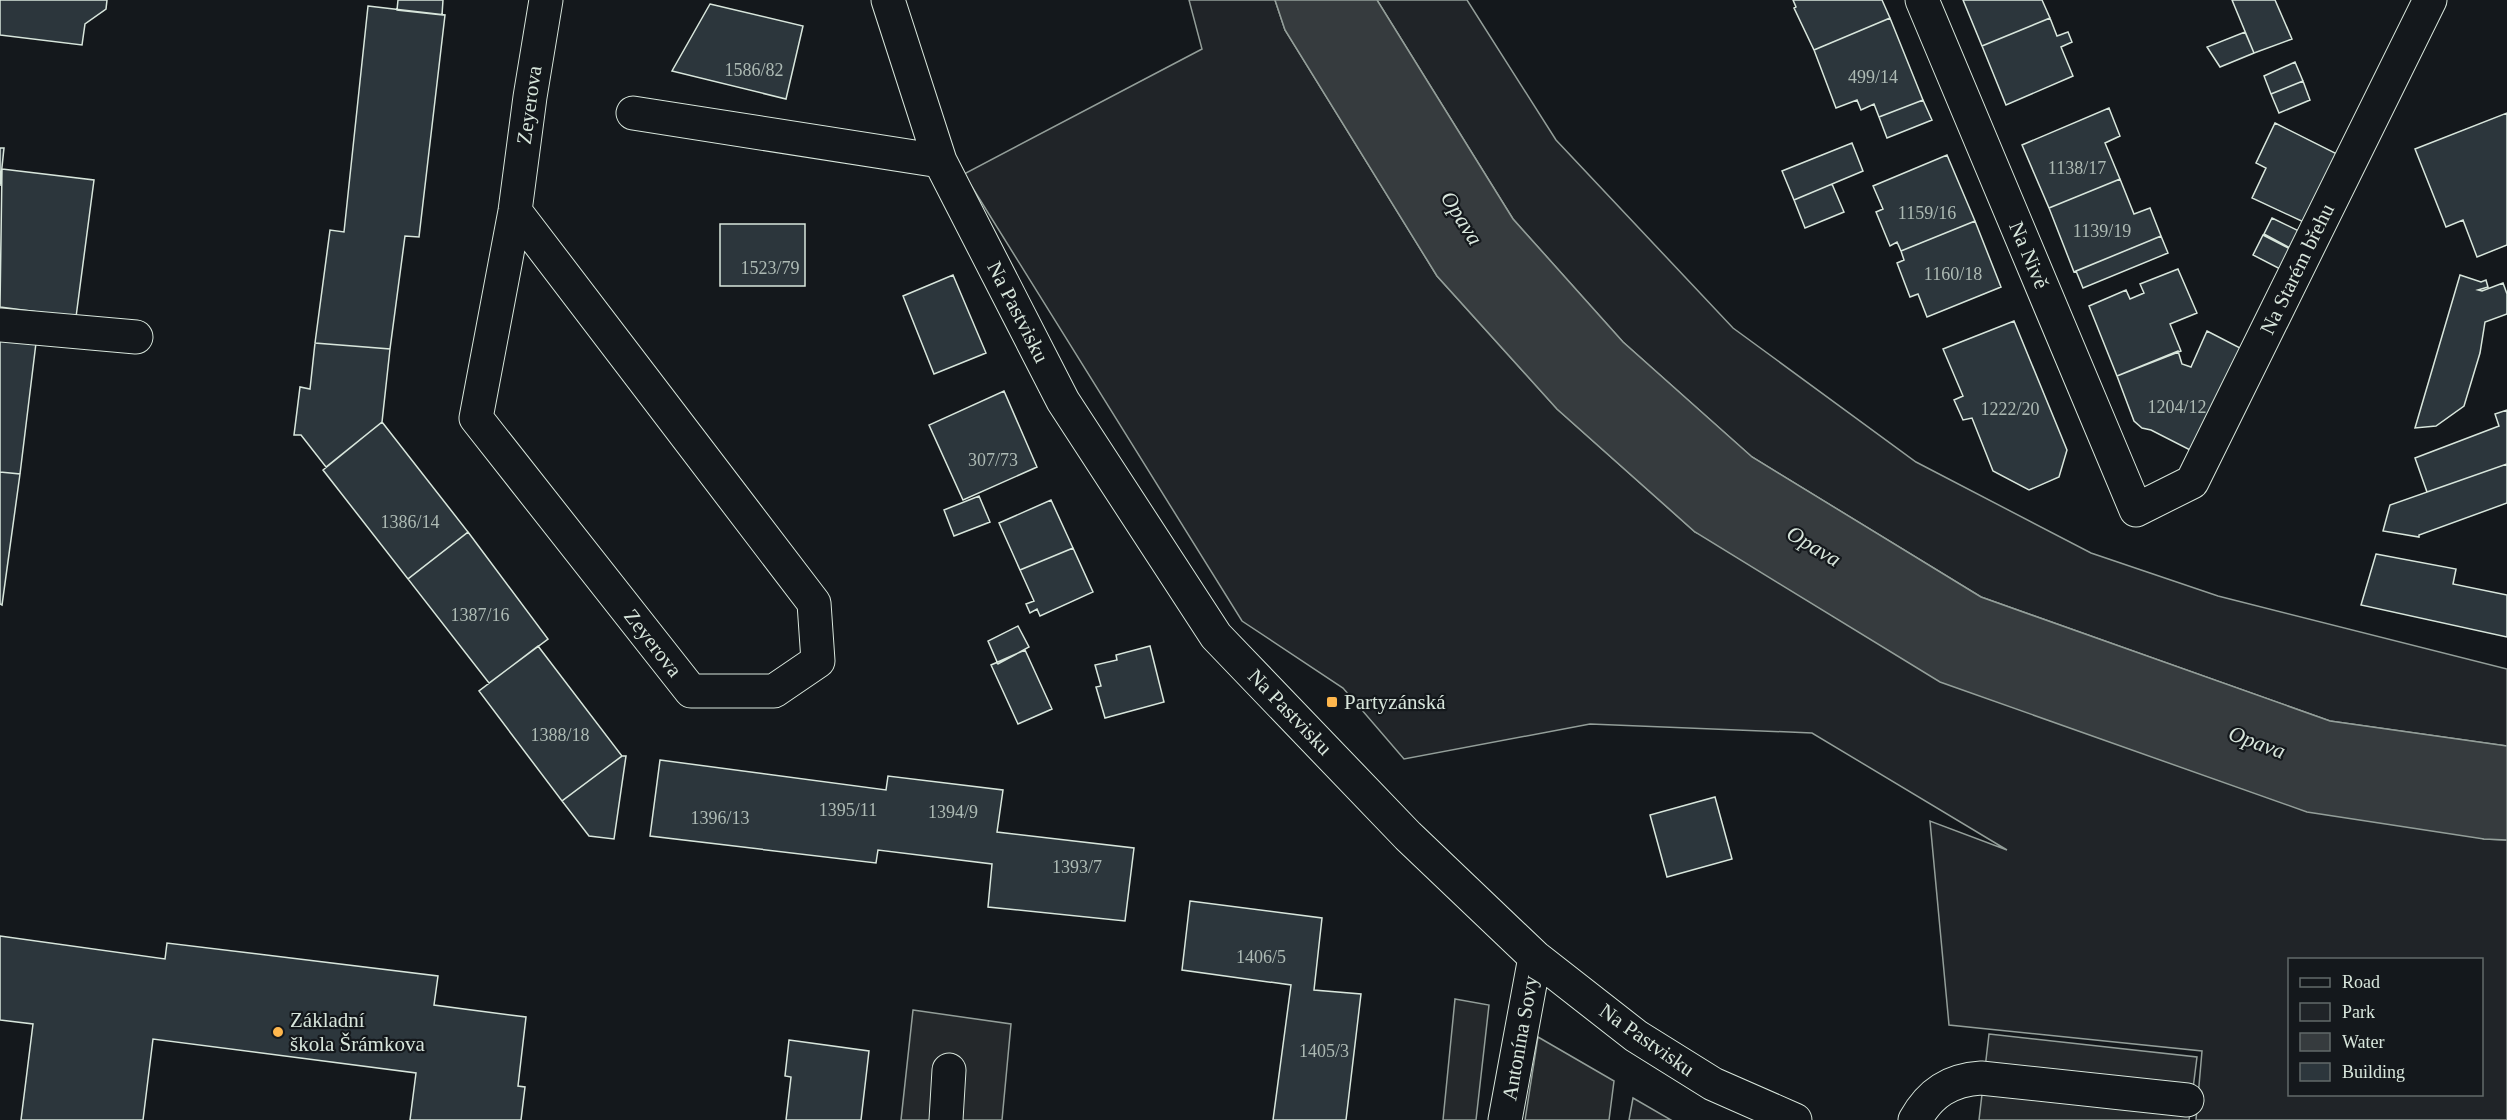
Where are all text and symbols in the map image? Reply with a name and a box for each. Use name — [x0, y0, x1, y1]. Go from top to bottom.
house number: 1586/82 — [724, 60, 784, 80]
street label: Zeyerova — [512, 63, 546, 146]
house number: 499/14 — [1848, 67, 1898, 87]
house number: 1138/17 — [2048, 158, 2106, 178]
water label: Opava — [1436, 187, 1488, 249]
street label: Na Starém břehu — [2255, 199, 2339, 338]
house number: 1159/16 — [1898, 203, 1956, 223]
street label: Na Nivě — [2004, 218, 2054, 292]
house number: 1139/19 — [2073, 221, 2131, 241]
street label: Na Pastvisku — [982, 257, 1054, 367]
house number: 1523/79 — [740, 258, 800, 278]
house number: 1160/18 — [1924, 264, 1982, 284]
house number: 1204/12 — [2147, 397, 2207, 417]
house number: 1222/20 — [1980, 399, 2040, 419]
house number: 307/73 — [968, 450, 1018, 470]
house number: 1386/14 — [380, 512, 440, 532]
water label: Opava — [1782, 520, 1846, 572]
street label: Zeyerova — [619, 604, 687, 682]
house number: 1387/16 — [450, 605, 510, 625]
street label: Na Pastvisku — [1243, 664, 1337, 760]
place label: Partyzánská — [1344, 690, 1446, 714]
marker: Partyzánská — [1325, 695, 1339, 709]
water label: Opava — [2225, 720, 2289, 764]
house number: 1388/18 — [530, 725, 590, 745]
house number: 1395/11 — [819, 800, 877, 820]
house number: 1394/9 — [928, 802, 978, 822]
house number: 1396/13 — [690, 808, 750, 828]
house number: 1393/7 — [1052, 857, 1102, 877]
house number: 1406/5 — [1236, 947, 1286, 967]
legend — [2288, 958, 2483, 1096]
text: Road — [2342, 972, 2380, 992]
street label: Antonína Sovy — [1497, 973, 1543, 1102]
street label: Na Pastvisku — [1595, 999, 1699, 1082]
text: Park — [2342, 1002, 2375, 1022]
place label: Základní škola Šrámkova — [290, 1008, 425, 1056]
marker: Základní škola Šrámkova — [271, 1025, 285, 1039]
text: Water — [2342, 1032, 2385, 1052]
house number: 1405/3 — [1299, 1041, 1349, 1061]
text: Building — [2342, 1062, 2405, 1082]

